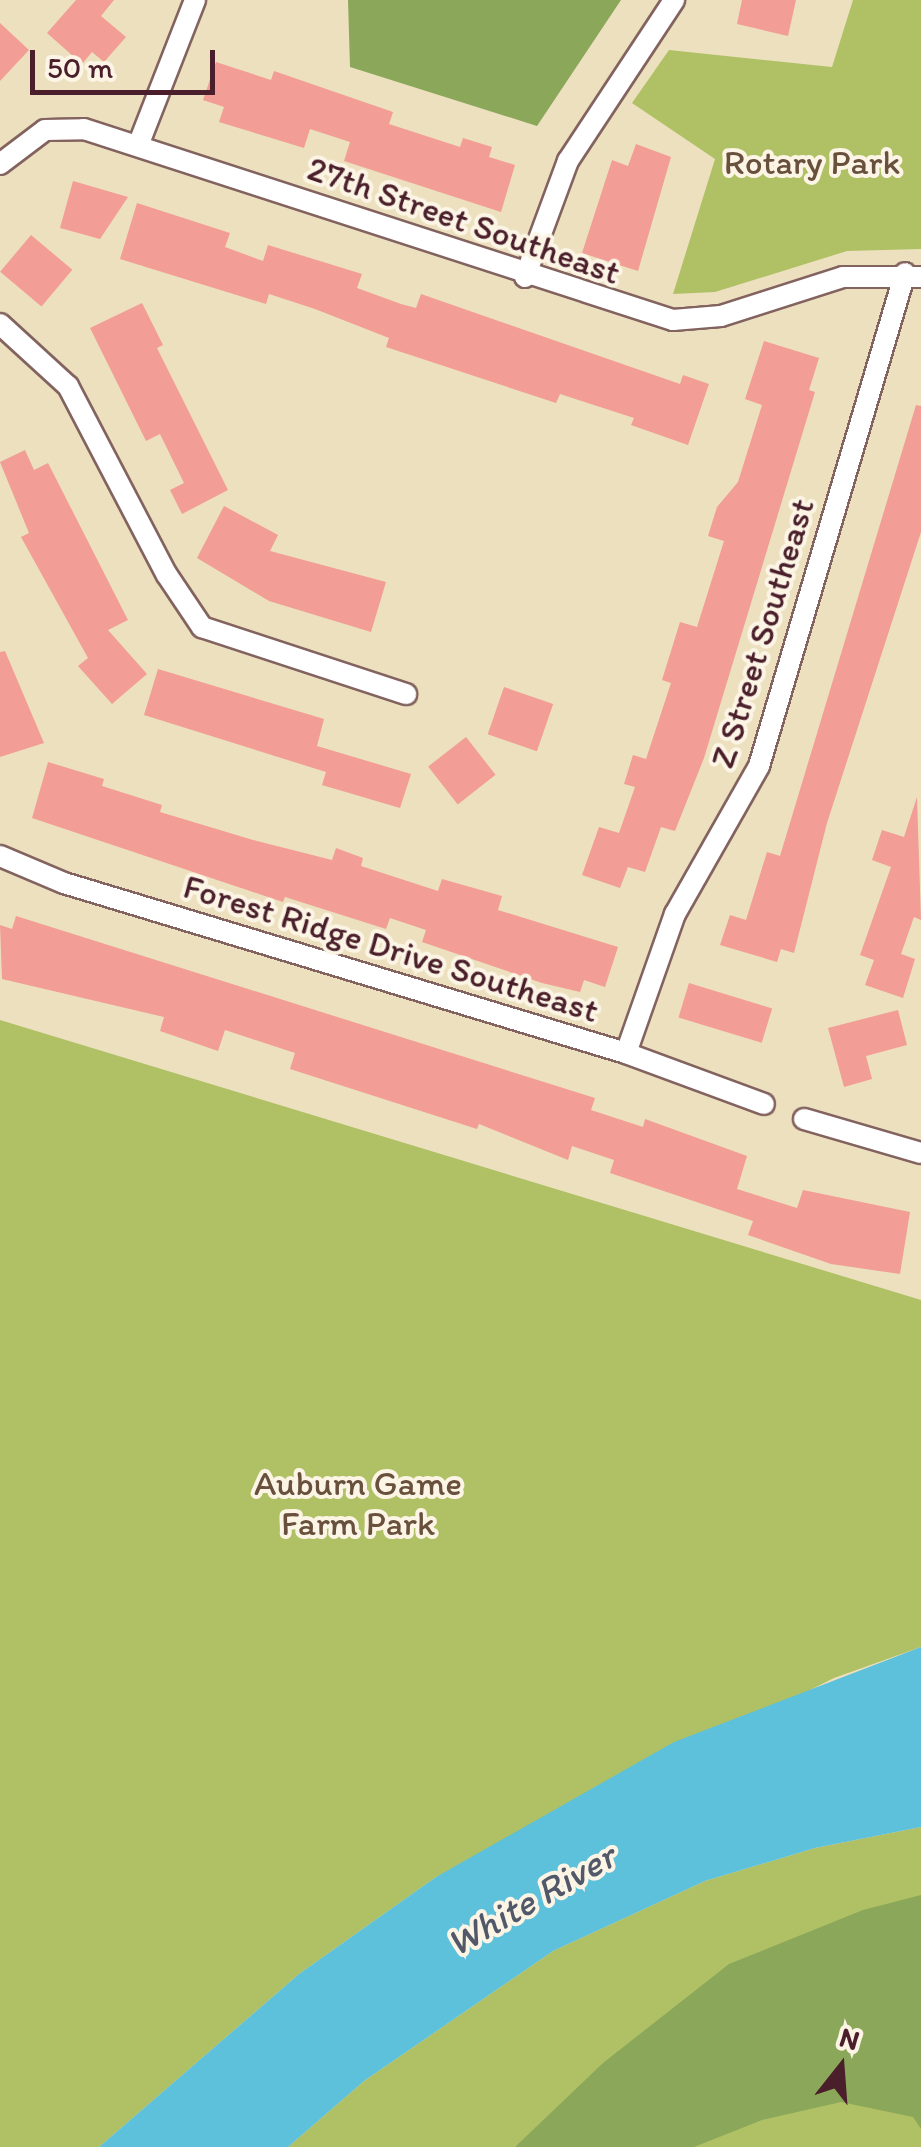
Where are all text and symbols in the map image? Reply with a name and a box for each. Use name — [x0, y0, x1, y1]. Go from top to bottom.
scale bar — [35, 30, 220, 92]
text: 50 m — [47, 49, 113, 86]
park label: Rotary Park — [724, 141, 900, 183]
street label: 27th Street Southeast — [303, 147, 625, 293]
street label: Z Street Southeast — [701, 493, 823, 773]
street label: Forest Ridge Drive Southeast — [178, 865, 604, 1031]
park label: Auburn Game Farm Park — [254, 1462, 462, 1544]
water label: White River — [439, 1834, 623, 1966]
north arrow — [791, 2017, 891, 2117]
text: N — [836, 2019, 864, 2057]

